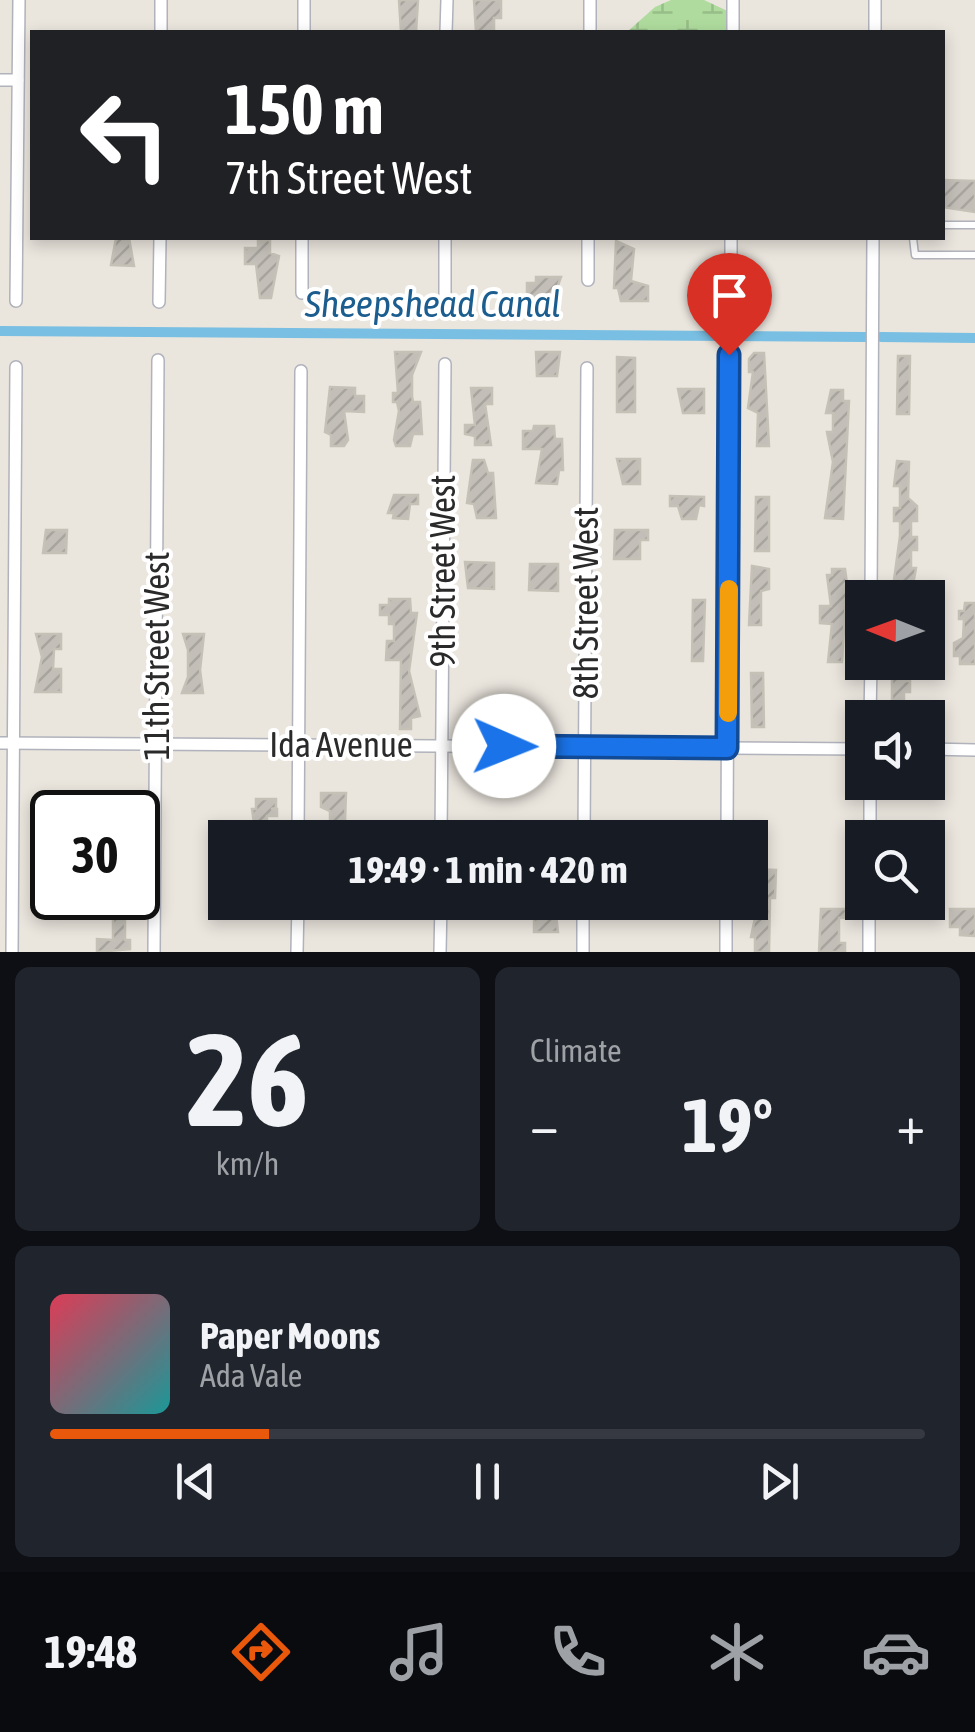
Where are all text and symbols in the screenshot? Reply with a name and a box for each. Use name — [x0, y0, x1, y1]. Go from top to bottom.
text: 150 m — [225, 69, 384, 149]
icon: left — [60, 70, 190, 200]
text: 7th Street West — [225, 152, 473, 204]
pin — [687, 253, 772, 356]
icon: arrive — [702, 268, 757, 323]
water label: Sheepshead Canal — [304, 282, 561, 325]
street label: 9th Street West — [422, 475, 462, 667]
street label: 8th Street West — [565, 507, 605, 699]
street label: 11th Street West — [136, 552, 176, 761]
north arrow — [845, 580, 945, 680]
map controls — [845, 580, 945, 920]
position arrow — [452, 694, 556, 798]
button: sound — [845, 700, 945, 800]
street label: Ida Avenue — [269, 724, 413, 764]
speed limit sign: 30 — [30, 790, 160, 920]
button: search — [845, 820, 945, 920]
text: 19:49 · 1 min · 420 m — [348, 848, 628, 891]
text: 26 — [186, 1005, 309, 1154]
text: Climate — [530, 1032, 622, 1069]
text: 19° — [682, 1082, 773, 1168]
text: − — [530, 1093, 559, 1156]
text: + — [896, 1093, 925, 1156]
text: km/h — [216, 1145, 279, 1182]
text: Paper Moons — [200, 1314, 380, 1357]
text: Ada Vale — [200, 1357, 302, 1394]
icon: previous — [168, 1454, 223, 1509]
icon: pause — [460, 1454, 515, 1509]
icon: next — [752, 1454, 807, 1509]
icon: directions — [226, 1617, 296, 1687]
icon: music — [384, 1617, 454, 1687]
icon: phone — [543, 1617, 613, 1687]
icon: climate — [702, 1617, 772, 1687]
icon: car — [861, 1617, 931, 1687]
text: 19:48 — [44, 1626, 137, 1678]

